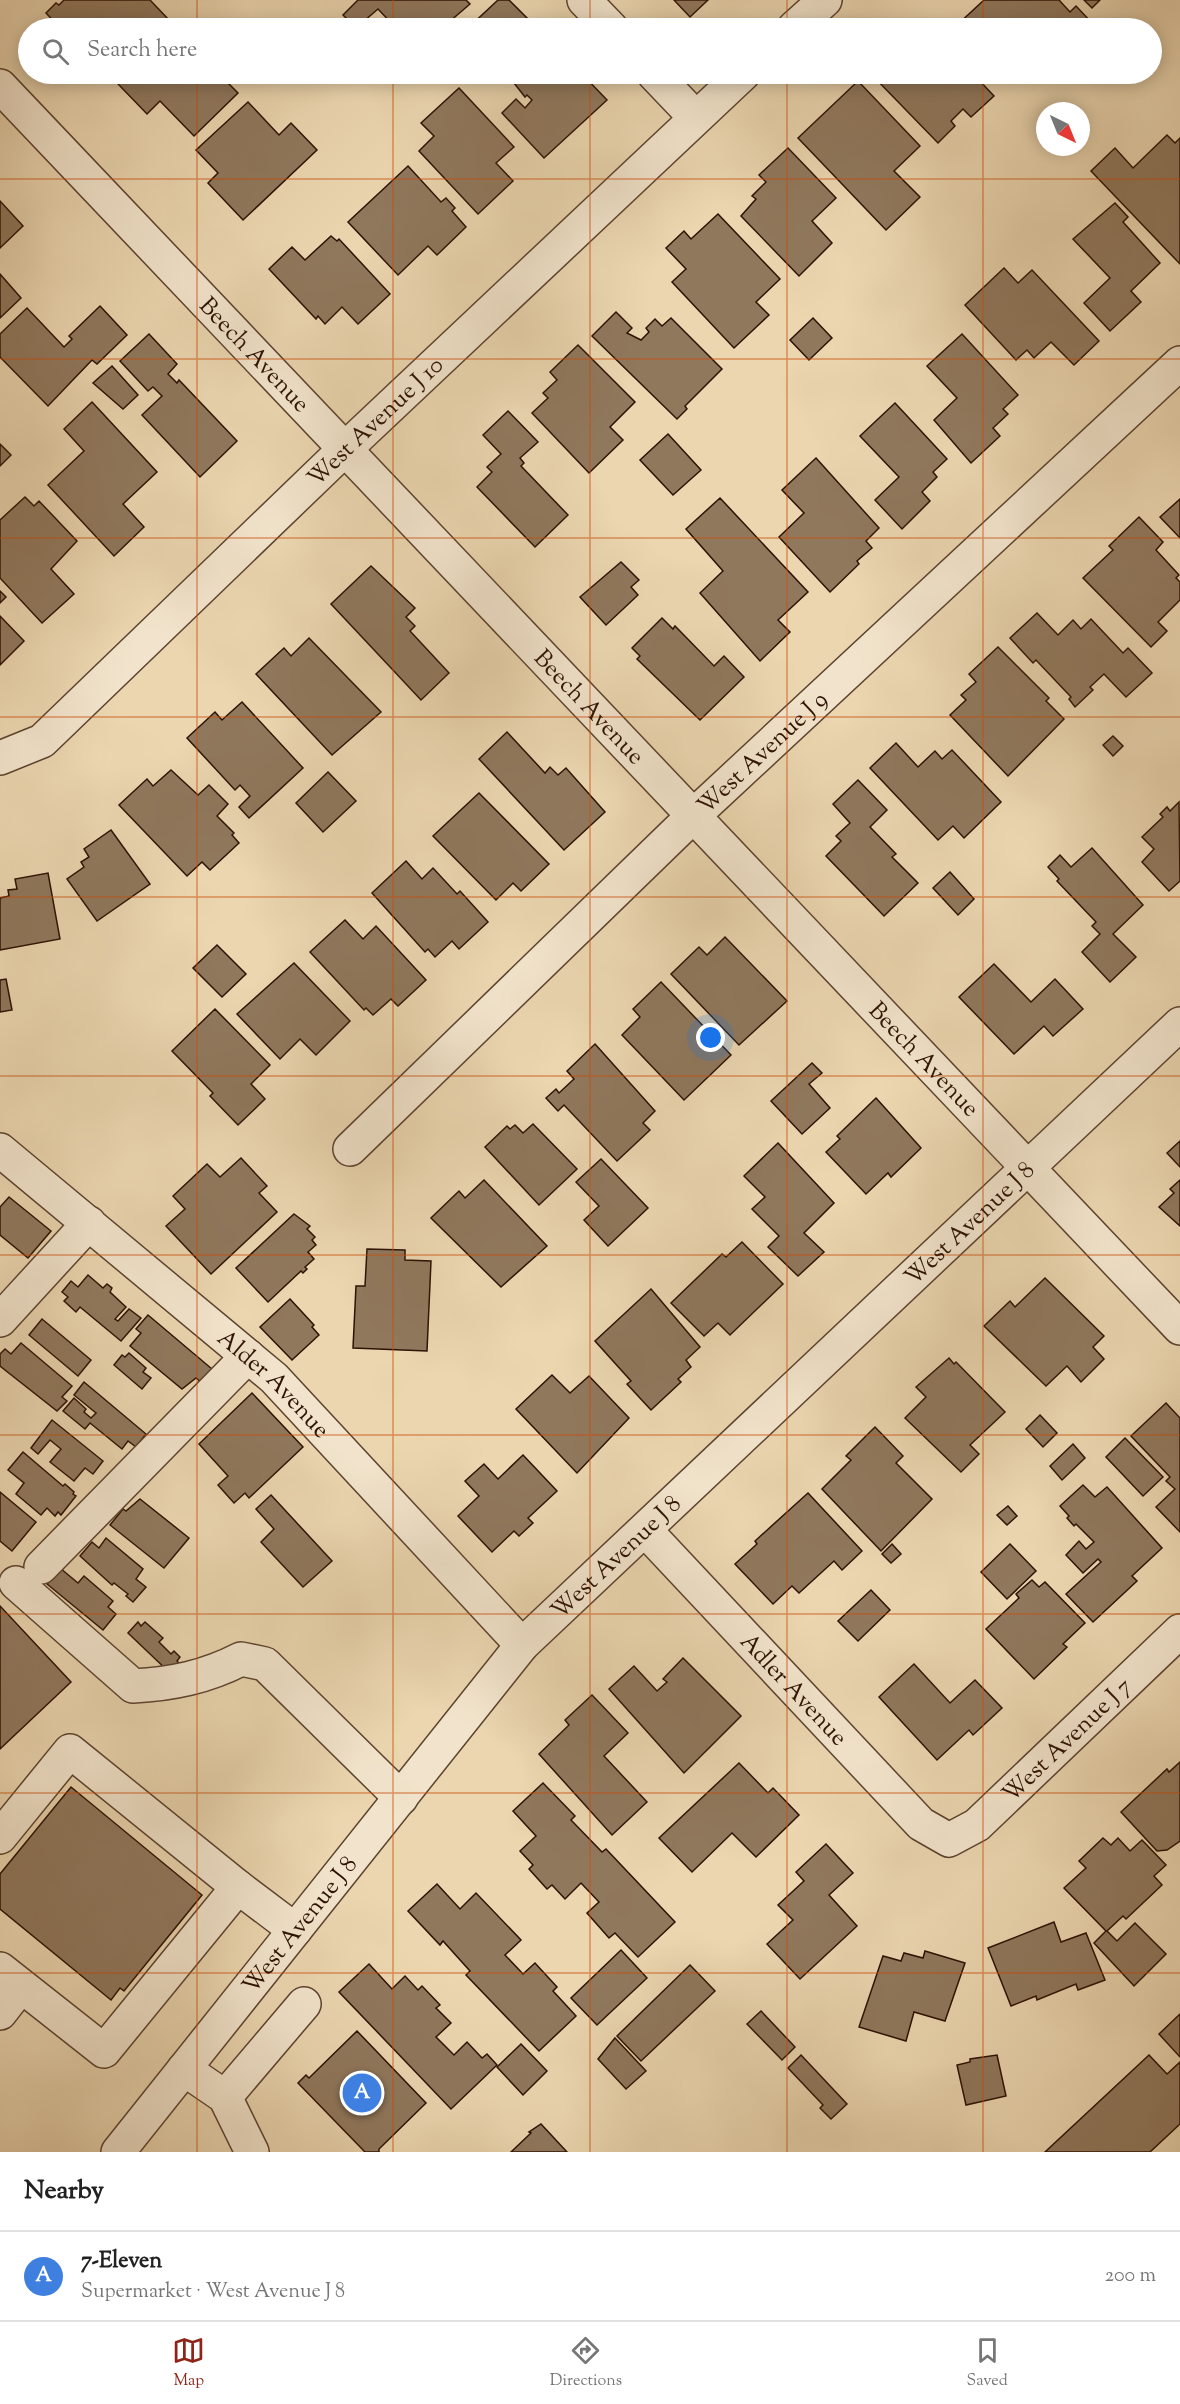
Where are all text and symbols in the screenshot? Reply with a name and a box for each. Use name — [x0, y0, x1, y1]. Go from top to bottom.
search box — [18, 18, 1162, 84]
icon: search — [39, 35, 72, 68]
text: Search here — [87, 35, 197, 67]
north arrow — [1036, 102, 1090, 156]
street label: Beech Avenue — [190, 290, 317, 421]
street label: West Avenue J 10 — [301, 350, 452, 495]
street label: Beech Avenue — [525, 643, 651, 773]
street label: West Avenue J 9 — [690, 684, 836, 823]
street label: Beech Avenue — [860, 995, 986, 1126]
your location — [696, 1023, 725, 1052]
street label: West Avenue J 8 — [898, 1155, 1043, 1294]
street label: Alder Avenue — [209, 1322, 337, 1447]
street label: West Avenue J 8 — [544, 1488, 690, 1628]
street label: Adler Avenue — [731, 1626, 854, 1754]
street label: West Avenue J 7 — [995, 1671, 1140, 1811]
street label: West Avenue J 8 — [235, 1849, 366, 2002]
pin: A — [342, 2070, 382, 2116]
text: Nearby — [24, 2173, 104, 2210]
text: 7-Eleven — [81, 2246, 162, 2278]
text: A — [35, 2262, 52, 2291]
text: 200 m — [1105, 2262, 1156, 2291]
text: Supermarket · West Avenue J 8 — [81, 2278, 345, 2307]
tab: Map — [172, 2334, 205, 2393]
tab: Directions — [550, 2334, 622, 2393]
tab: Saved — [967, 2334, 1008, 2393]

